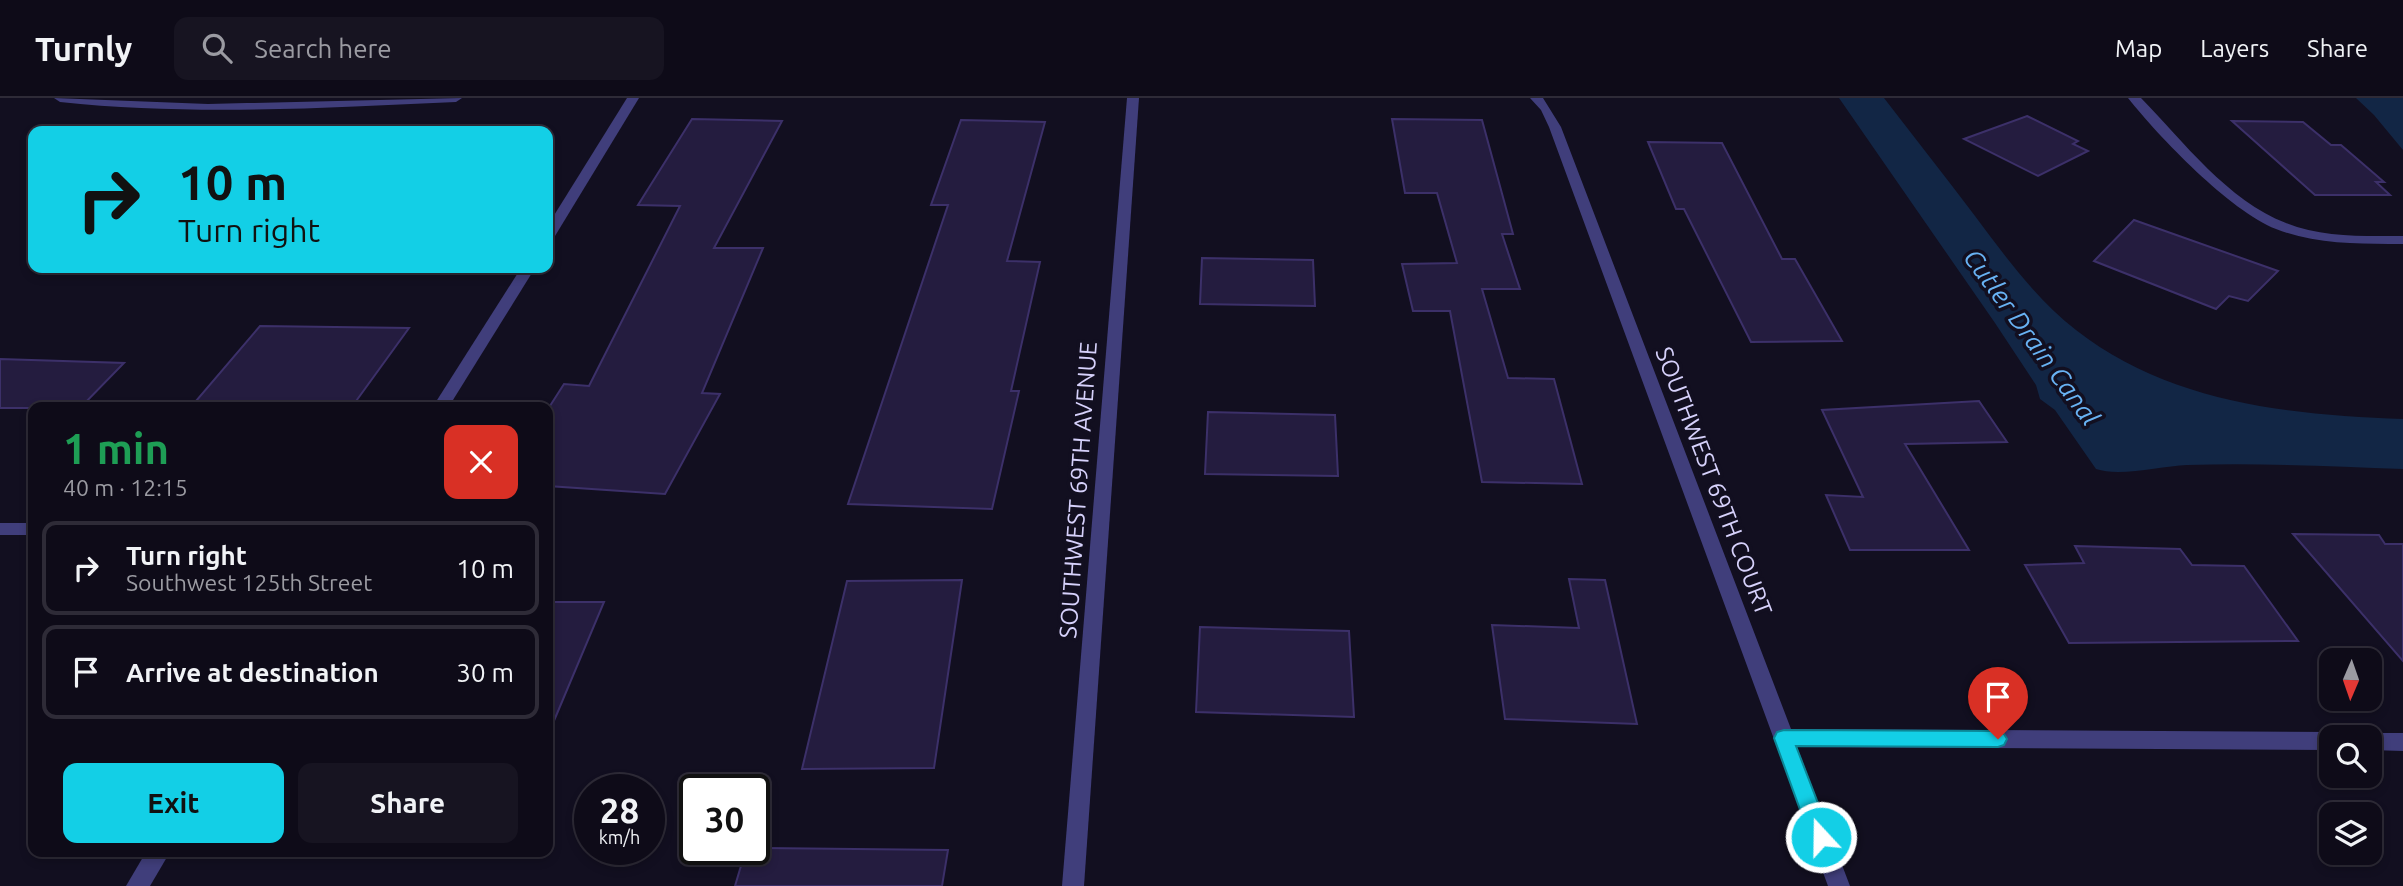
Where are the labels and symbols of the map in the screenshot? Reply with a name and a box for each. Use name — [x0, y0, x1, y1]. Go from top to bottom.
water label: Cutler Drain Canal — [1958, 243, 2106, 431]
street label: SOUTHWEST 69TH AVENUE — [1054, 341, 1102, 639]
street label: SOUTHWEST 69TH COURT — [1650, 343, 1778, 619]
north arrow — [2319, 648, 2382, 710]
pin — [1968, 667, 2028, 739]
speed limit sign: 30 — [679, 774, 770, 865]
position arrow — [1784, 800, 1858, 874]

